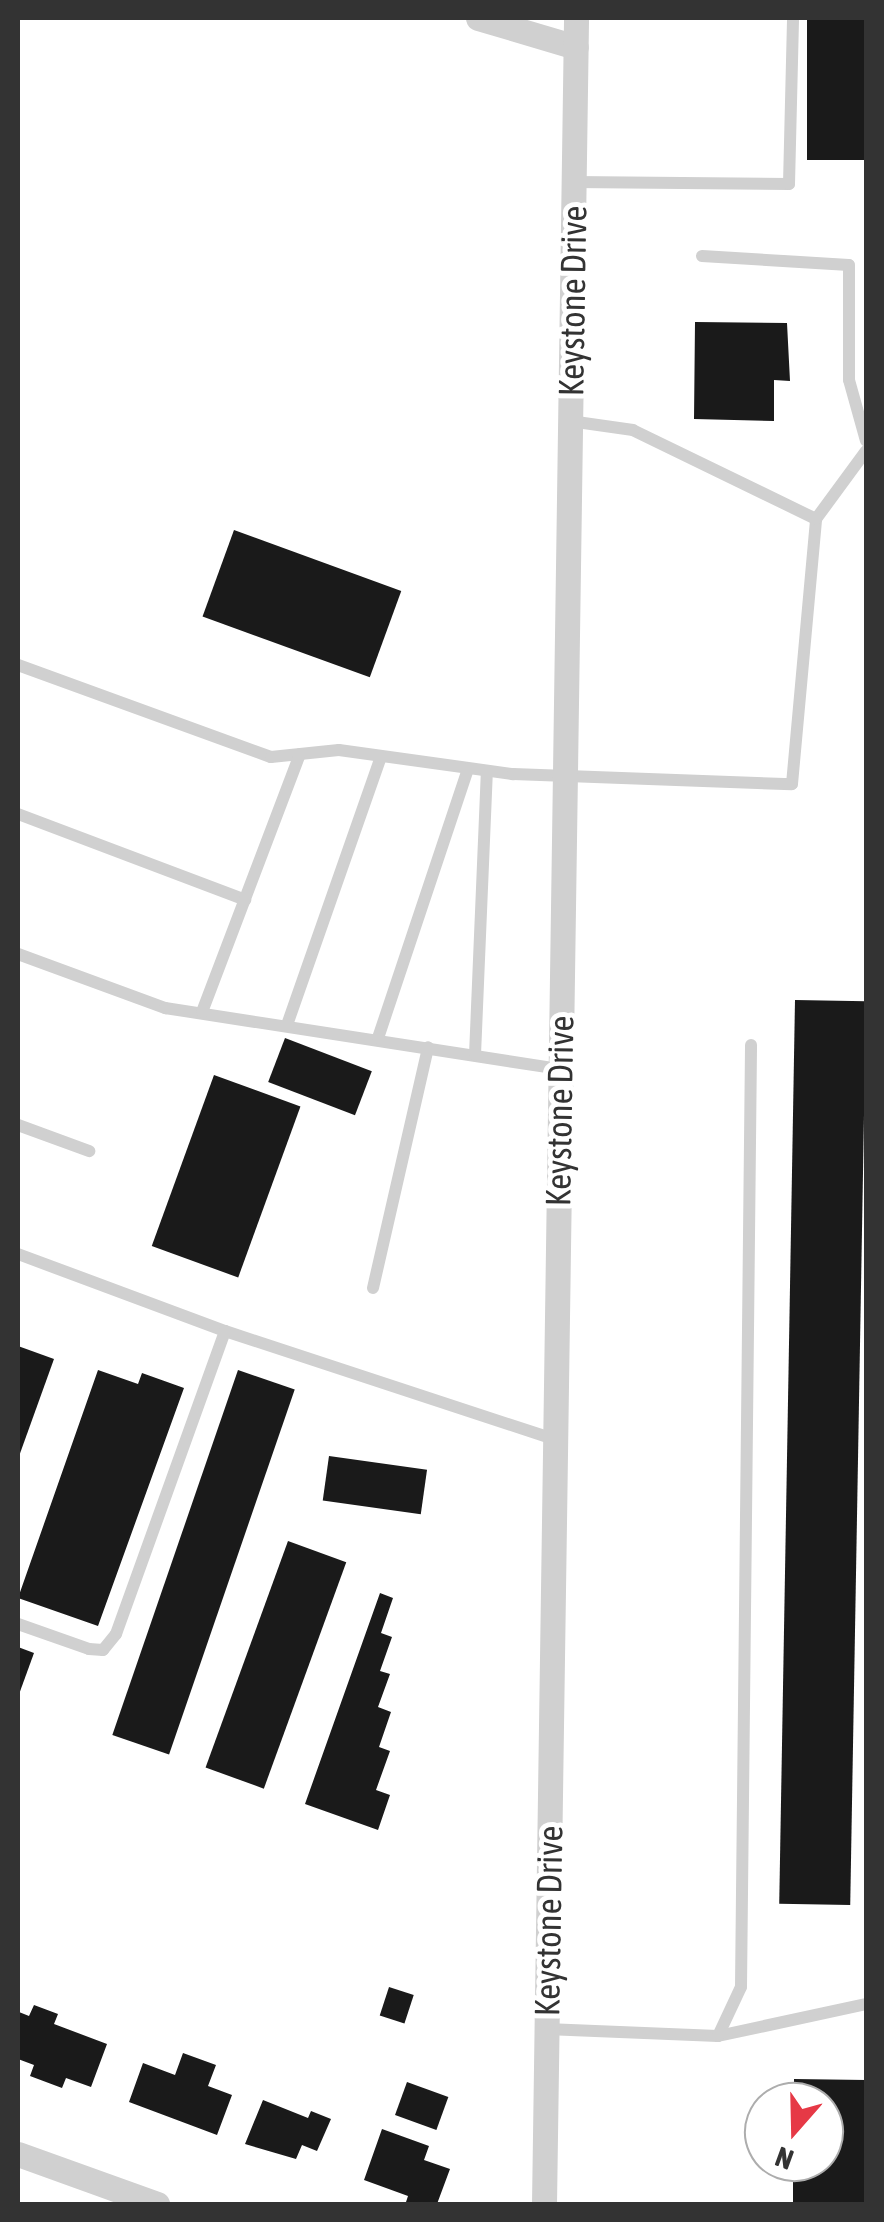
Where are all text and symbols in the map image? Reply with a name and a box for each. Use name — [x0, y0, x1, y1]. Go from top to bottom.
street label: Keystone Drive — [549, 205, 595, 397]
street label: Keystone Drive — [536, 1015, 582, 1207]
street label: Keystone Drive — [525, 1825, 571, 2017]
north arrow — [744, 2082, 844, 2182]
text: N — [771, 2140, 798, 2176]

